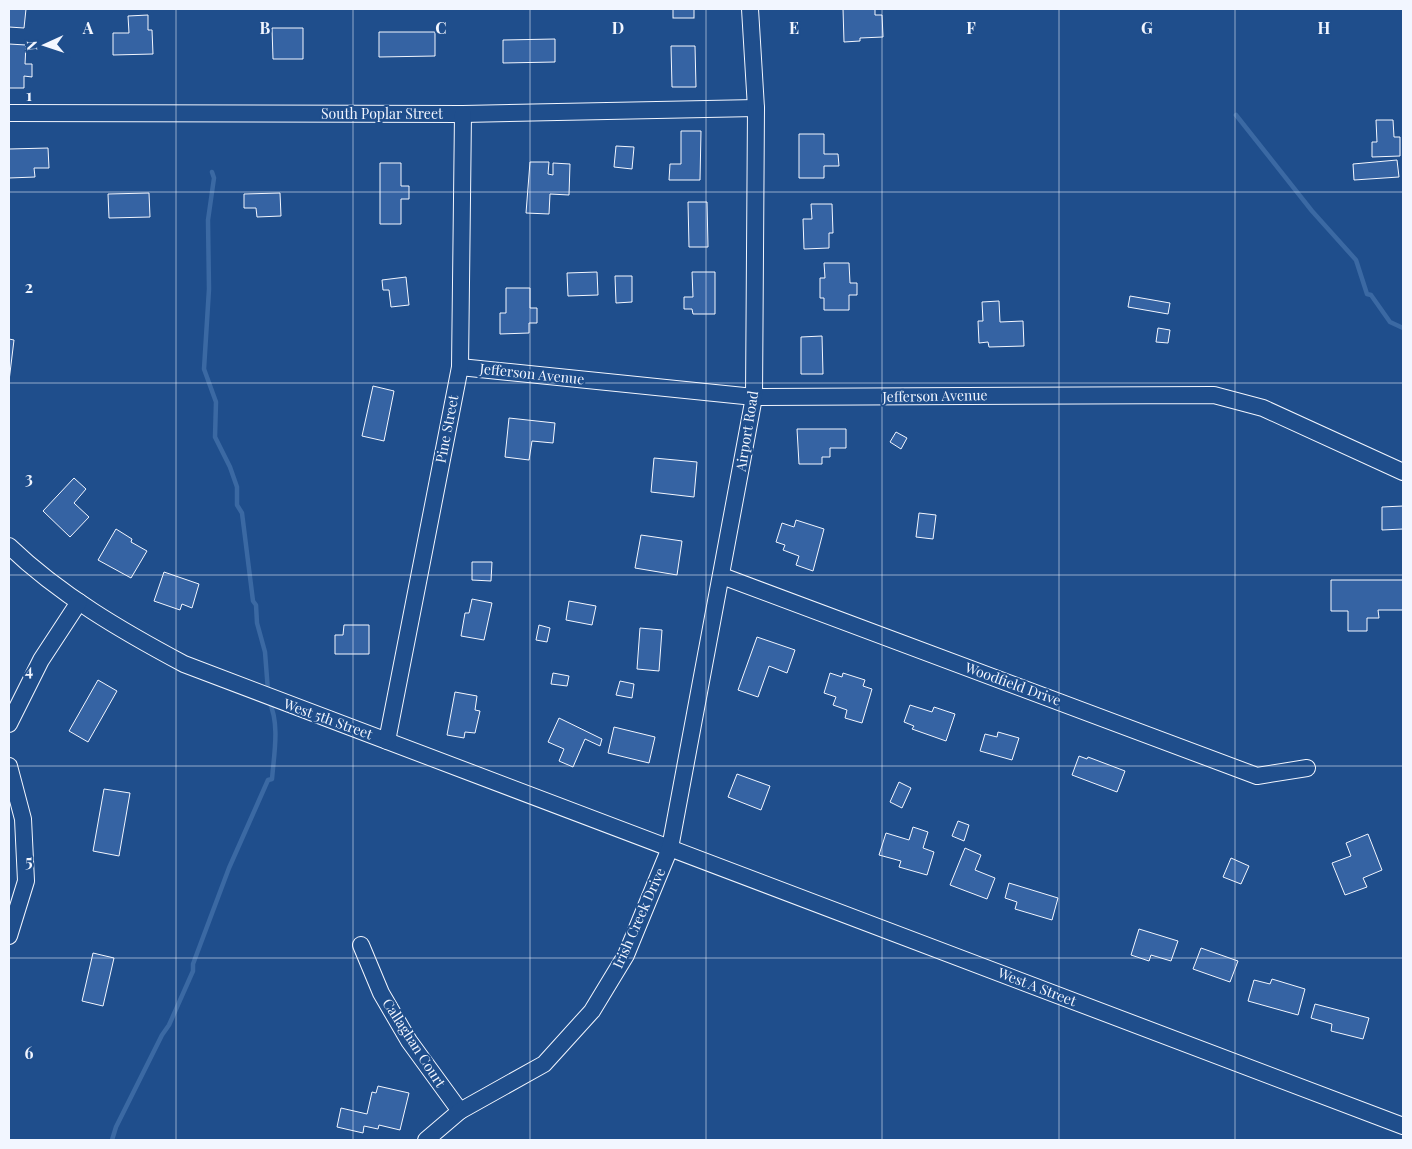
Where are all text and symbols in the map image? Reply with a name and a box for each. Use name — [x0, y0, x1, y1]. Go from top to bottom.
text: A — [82, 17, 94, 38]
text: B — [260, 17, 271, 38]
text: C — [435, 17, 447, 38]
text: D — [612, 17, 624, 38]
text: E — [789, 17, 799, 38]
text: F — [966, 17, 976, 38]
text: G — [1141, 17, 1153, 38]
text: H — [1318, 17, 1331, 38]
north arrow — [20, 20, 70, 70]
text: N — [22, 40, 41, 51]
text: 1 — [26, 84, 32, 105]
street label: South Poplar Street — [321, 104, 444, 123]
text: 2 — [25, 276, 33, 297]
street label: Jefferson Avenue — [478, 358, 585, 388]
street label: Jefferson Avenue — [881, 385, 988, 406]
street label: Airport Road — [731, 389, 762, 474]
street label: Pine Street — [431, 392, 463, 464]
text: 3 — [25, 467, 33, 488]
street label: Woodfield Drive — [962, 657, 1064, 710]
text: 4 — [25, 659, 33, 680]
street label: West 5th Street — [280, 693, 376, 744]
text: 5 — [25, 850, 33, 871]
street label: Irish Creek Drive — [608, 865, 669, 971]
street label: West A Street — [994, 962, 1080, 1011]
street label: Callaghan Court — [378, 995, 451, 1092]
text: 6 — [25, 1042, 34, 1063]

